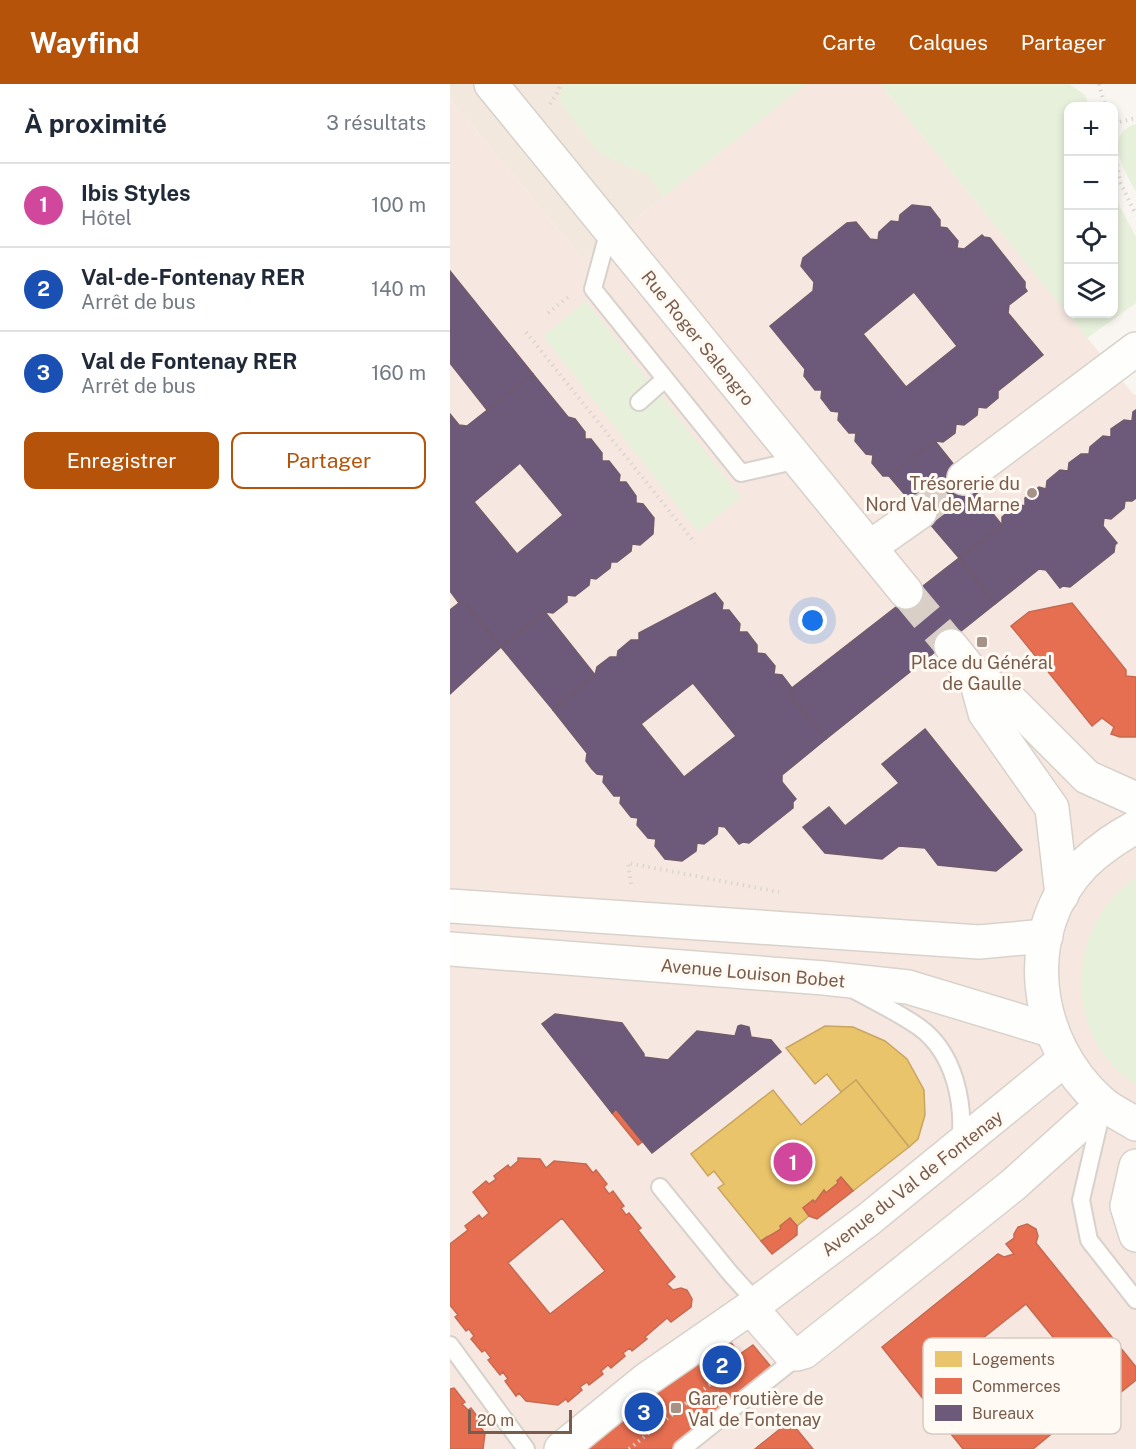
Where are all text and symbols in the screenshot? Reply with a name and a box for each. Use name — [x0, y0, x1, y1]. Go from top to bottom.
text: Wayfind — [30, 26, 140, 59]
text: Carte — [822, 30, 876, 55]
text: Calques — [909, 30, 988, 55]
text: Partager — [1021, 30, 1106, 55]
map controls — [1064, 102, 1118, 318]
button: + — [1064, 102, 1118, 156]
text: À proximité — [24, 108, 167, 139]
text: 3 résultats — [326, 111, 426, 135]
button: − — [1064, 156, 1118, 210]
text: Ibis Styles — [81, 180, 191, 206]
text: 1 — [39, 193, 48, 217]
text: 100 m — [371, 193, 426, 217]
text: Hôtel — [81, 206, 132, 230]
button: locate — [1064, 210, 1118, 264]
text: Val-de-Fontenay RER — [81, 264, 305, 290]
button: layers — [1064, 264, 1118, 318]
street label: Rue Roger Salengro — [637, 266, 759, 410]
text: 2 — [37, 277, 50, 301]
text: 140 m — [371, 277, 426, 301]
text: Arrêt de bus — [81, 290, 196, 314]
text: Val de Fontenay RER — [81, 348, 298, 374]
text: 3 — [37, 361, 50, 385]
text: 160 m — [371, 361, 426, 385]
text: Arrêt de bus — [81, 374, 196, 398]
button: Enregistrer — [24, 432, 219, 489]
button: Partager — [231, 432, 426, 489]
place label: Trésorerie du Nord Val de Marne — [865, 473, 1020, 515]
marker: Trésorerie du Nord Val de Marne — [1025, 486, 1039, 500]
your location — [798, 606, 827, 635]
marker: Place du Général de Gaulle — [975, 635, 989, 649]
place label: Place du Général de Gaulle — [911, 652, 1053, 694]
street label: Avenue Louison Bobet — [660, 954, 846, 992]
street label: Avenue du Val de Fontenay — [817, 1105, 1007, 1260]
pin: 1 — [774, 1140, 812, 1184]
legend — [923, 1338, 1121, 1434]
pin: 2 — [702, 1342, 742, 1388]
text: Logements — [972, 1350, 1055, 1369]
text: Commerces — [972, 1377, 1061, 1396]
place label: Gare routière de Val de Fontenay — [688, 1388, 824, 1430]
pin: 3 — [624, 1390, 664, 1434]
marker: Gare routière de Val de Fontenay — [669, 1401, 683, 1415]
text: Bureaux — [972, 1404, 1034, 1423]
scale bar — [468, 1407, 572, 1434]
text: 20 m — [477, 1411, 514, 1430]

